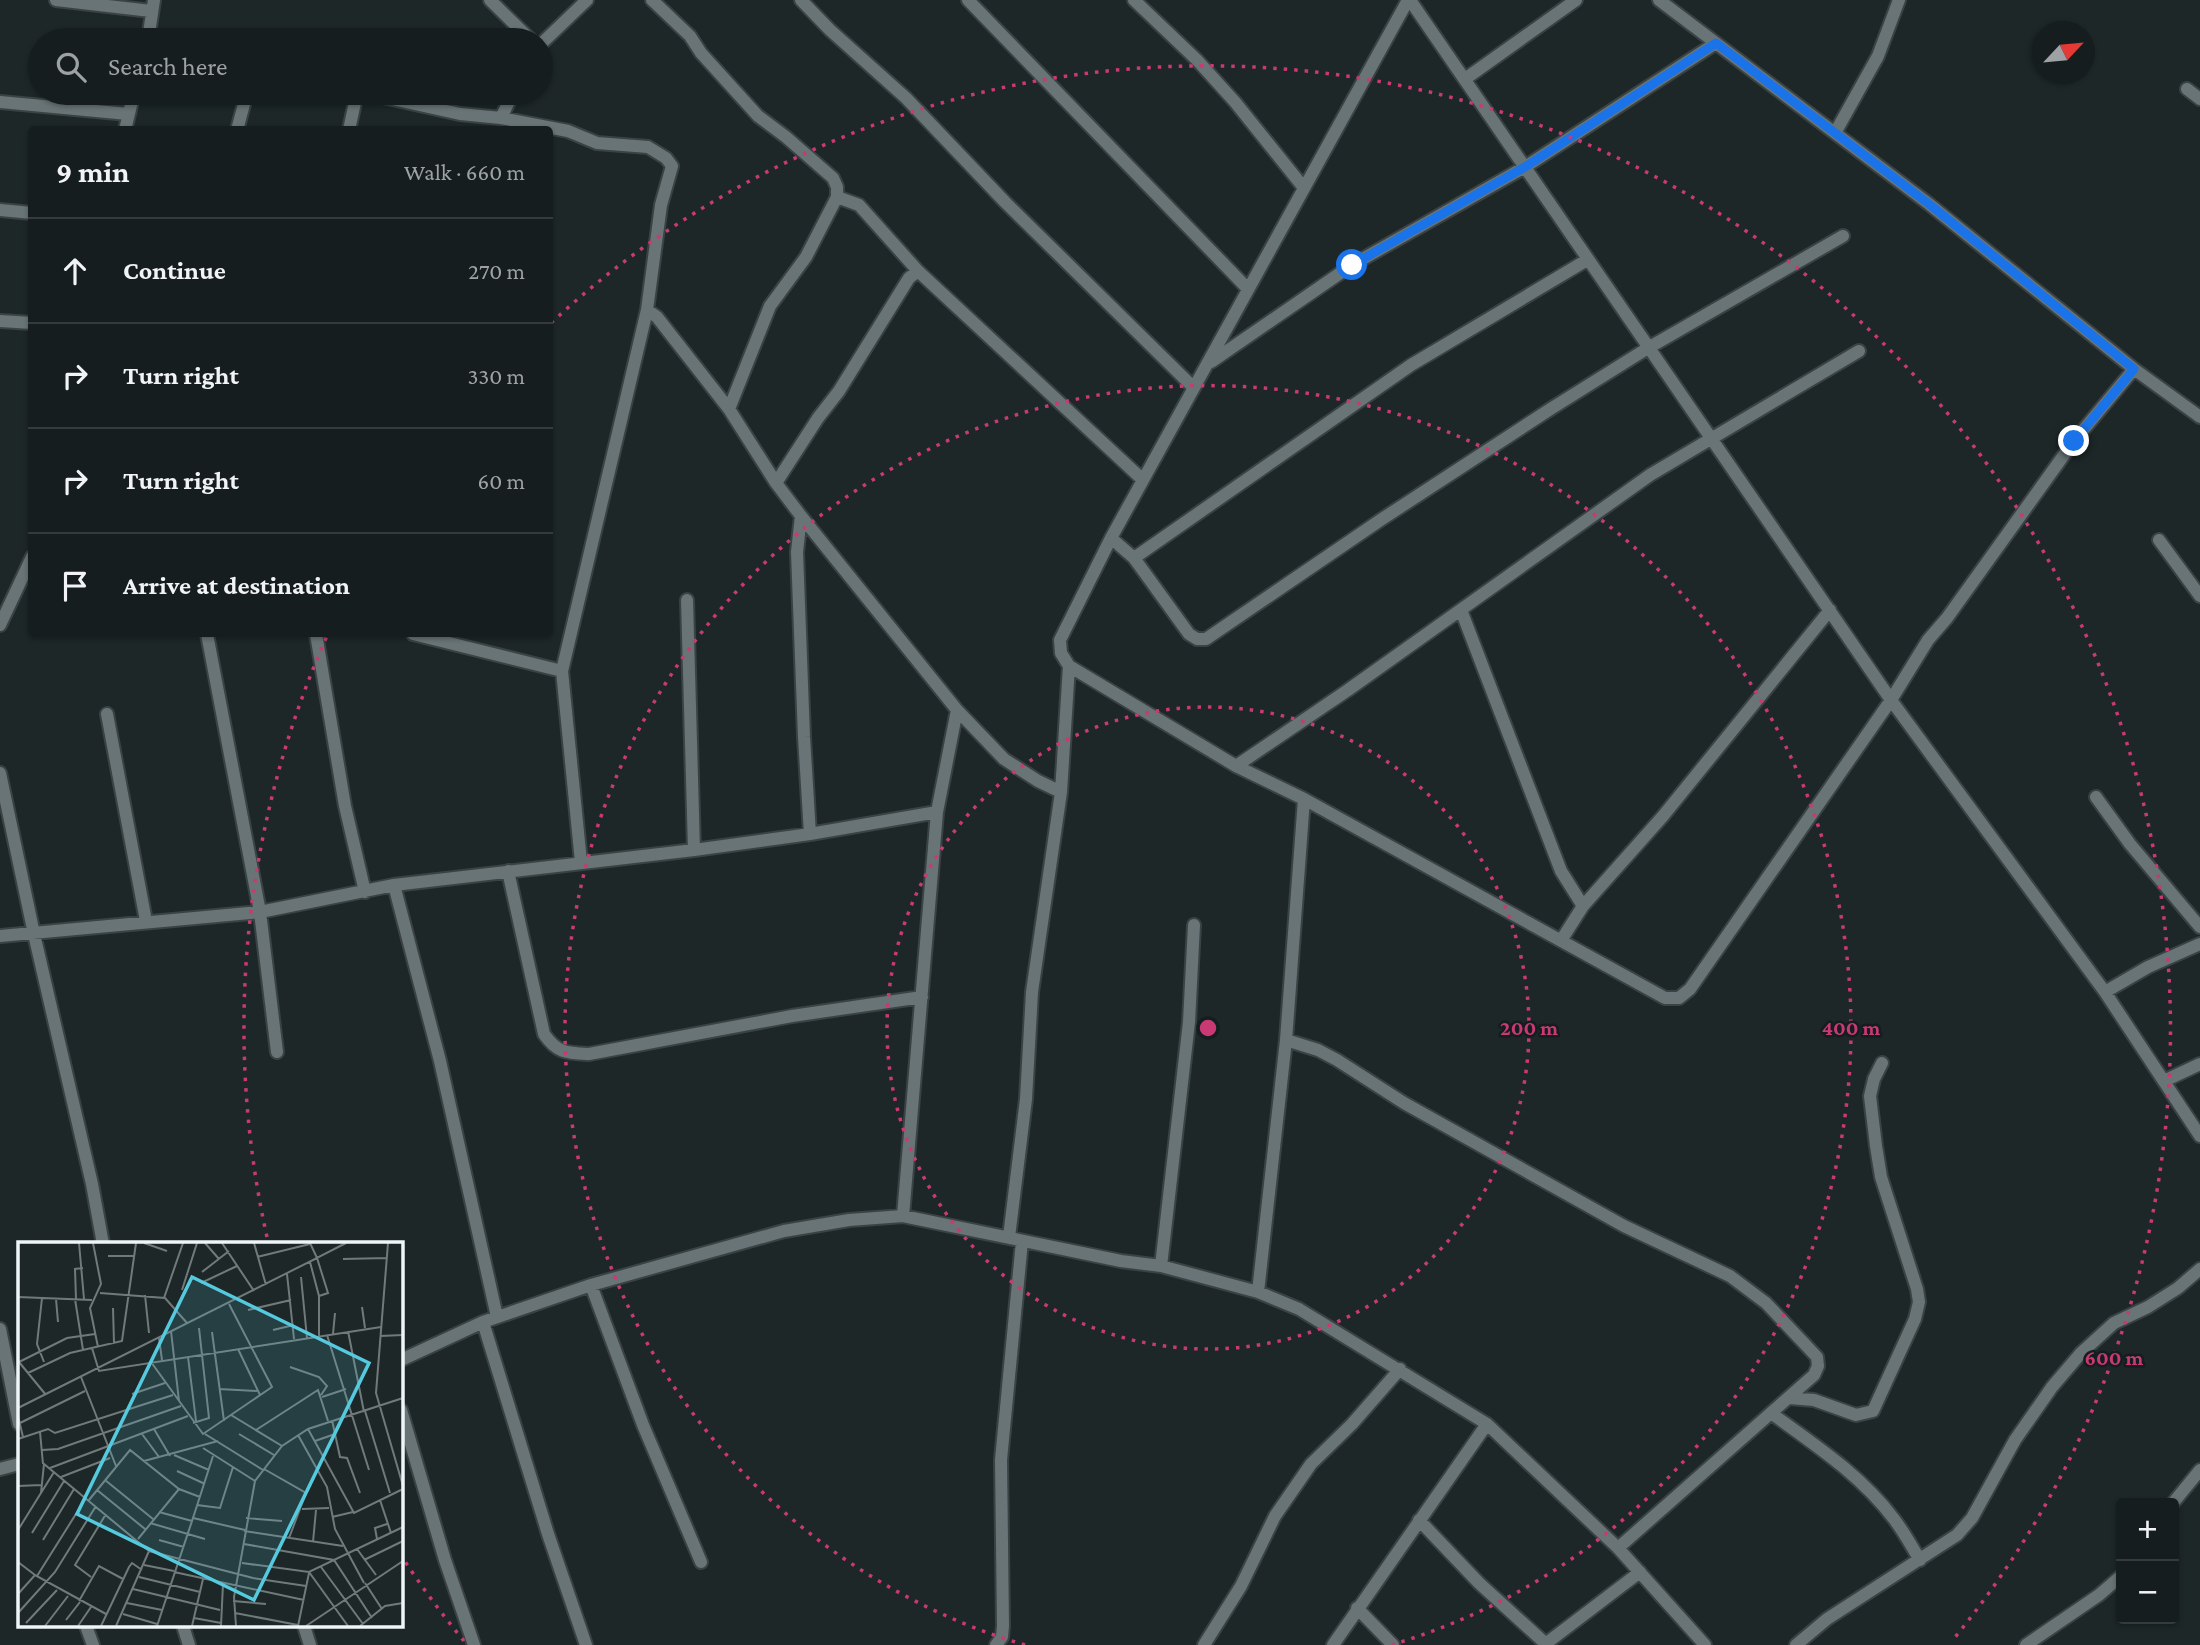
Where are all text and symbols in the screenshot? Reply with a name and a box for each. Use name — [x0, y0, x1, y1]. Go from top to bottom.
north arrow — [2032, 21, 2095, 84]
search box — [28, 28, 553, 105]
icon: search — [52, 48, 90, 86]
text: Search here — [108, 52, 227, 81]
text: 9 min — [56, 155, 129, 188]
text: Walk · 660 m — [404, 159, 525, 185]
route start — [1336, 249, 1367, 280]
icon: ahead — [56, 252, 94, 290]
text: Continue — [123, 256, 226, 285]
text: 270 m — [468, 258, 525, 284]
icon: right — [56, 357, 94, 395]
text: Turn right — [123, 361, 239, 390]
text: 330 m — [467, 363, 525, 389]
route end — [2058, 425, 2089, 456]
icon: right — [56, 462, 94, 500]
text: Turn right — [123, 466, 239, 495]
text: 60 m — [478, 468, 525, 494]
icon: arrive — [56, 567, 94, 605]
text: Arrive at destination — [123, 571, 350, 600]
centre of rings — [1196, 1016, 1220, 1040]
text: 200 m — [1500, 1016, 1558, 1040]
text: 400 m — [1822, 1016, 1881, 1040]
inset map — [18, 1242, 402, 1628]
text: 600 m — [2085, 1346, 2144, 1370]
map controls — [2116, 1498, 2179, 1624]
button: + — [2116, 1498, 2179, 1561]
button: − — [2116, 1561, 2179, 1624]

